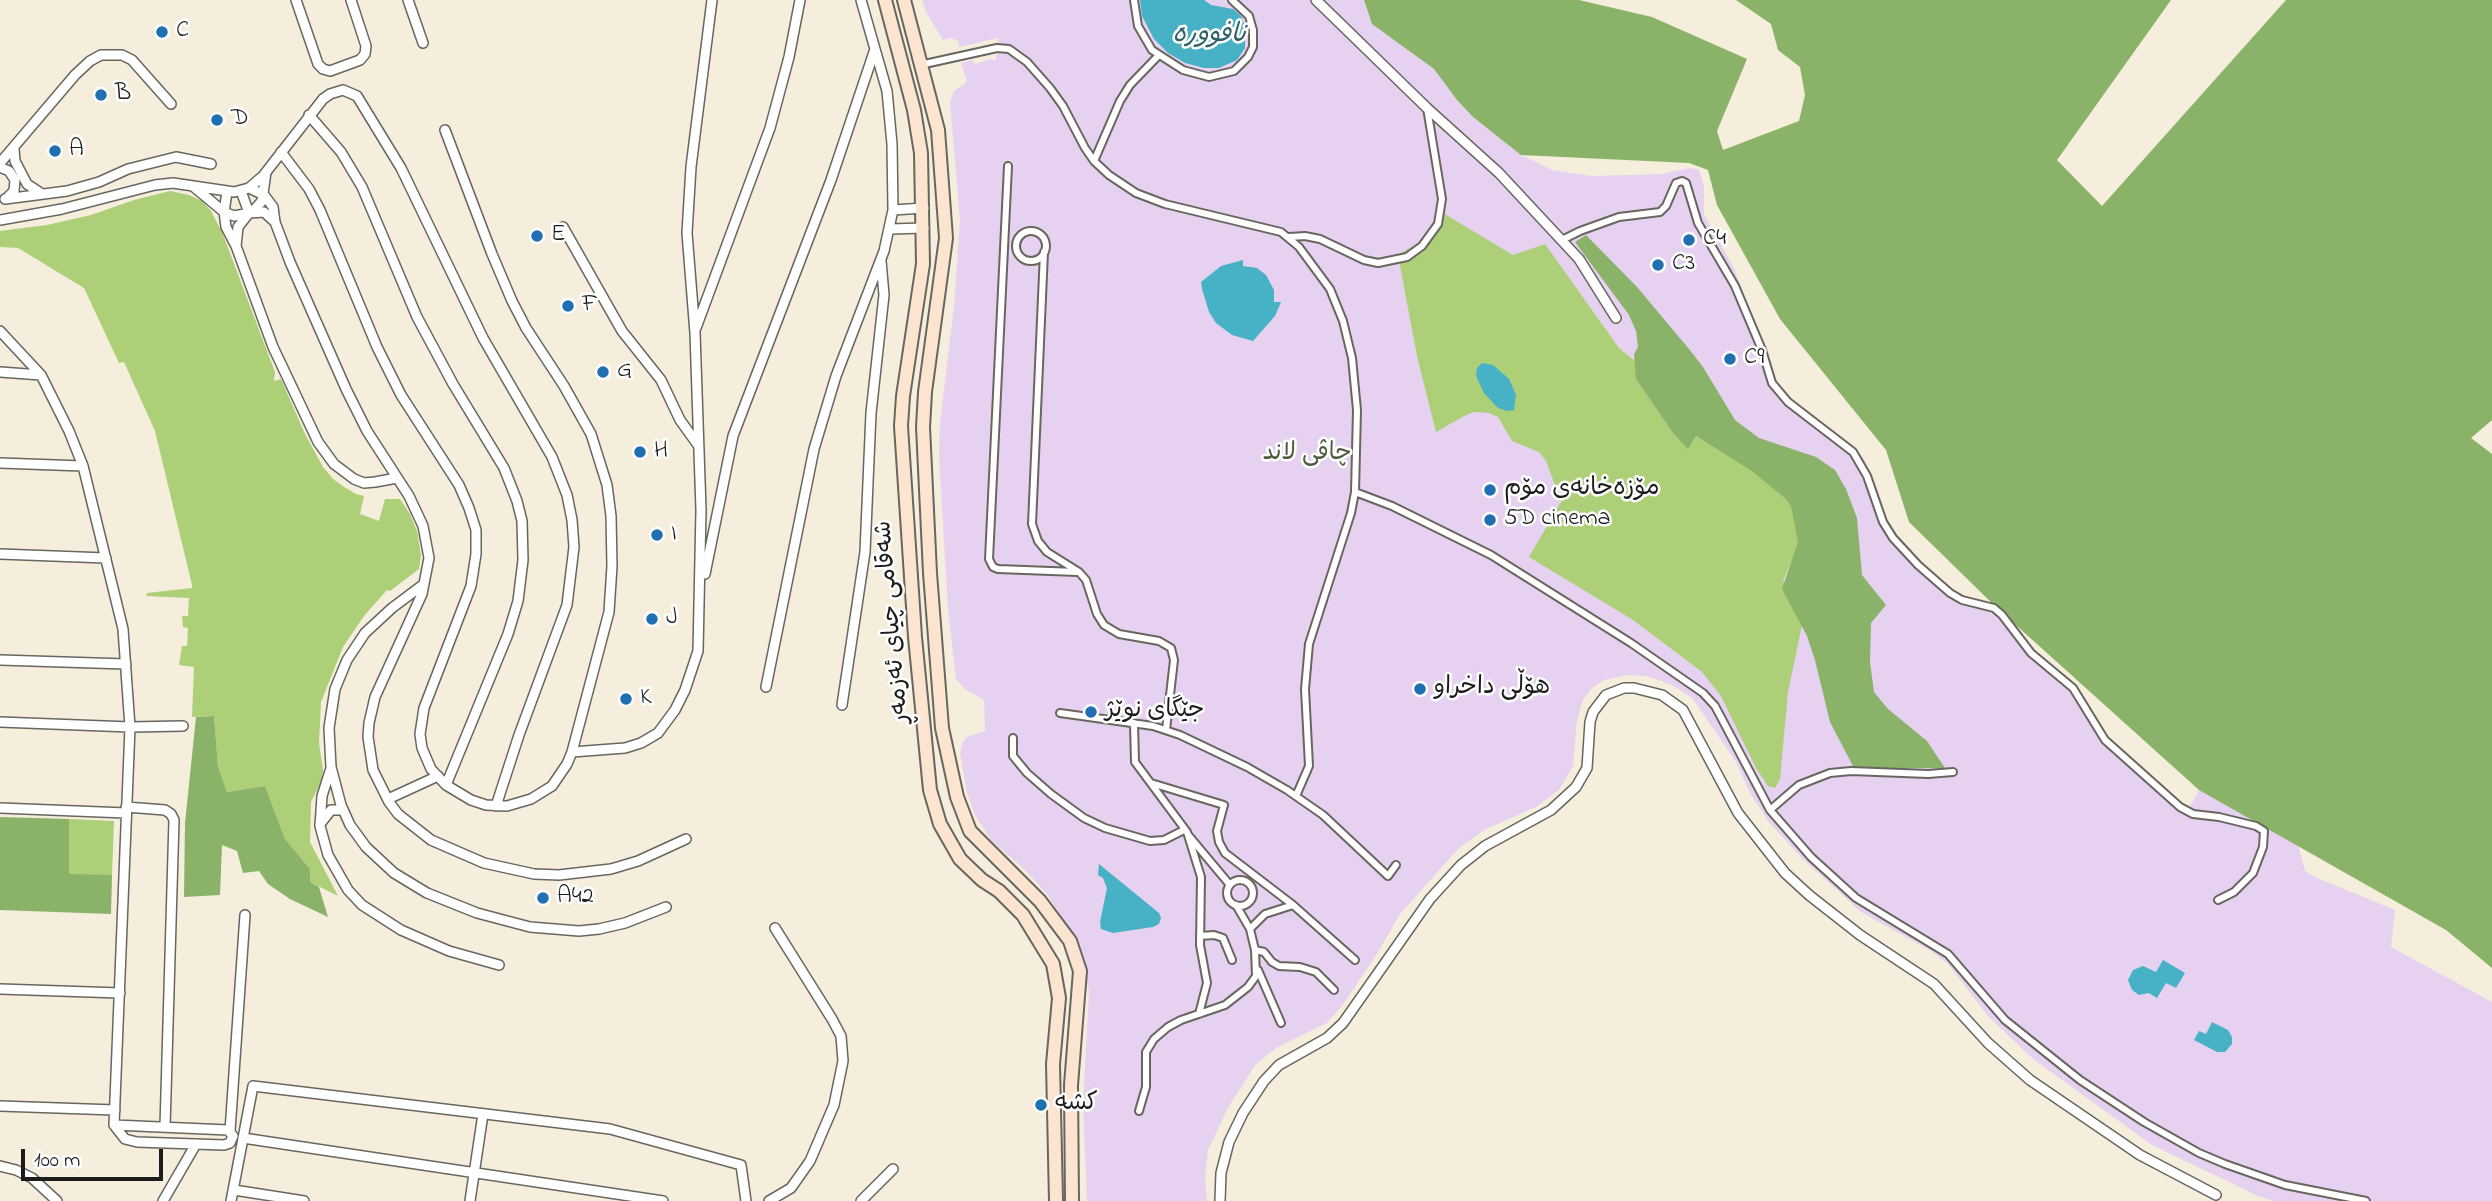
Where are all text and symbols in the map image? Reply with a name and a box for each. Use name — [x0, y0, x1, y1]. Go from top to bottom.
place label: C — [176, 18, 189, 46]
water label: نافوورە — [1172, 21, 1246, 53]
marker: C — [154, 24, 170, 40]
place label: B — [115, 81, 131, 109]
marker: B — [93, 87, 109, 103]
place label: D — [231, 106, 249, 134]
marker: D — [209, 112, 225, 128]
place label: A — [69, 137, 84, 165]
marker: A — [47, 143, 63, 159]
place label: E — [551, 222, 566, 250]
place label: C4 — [1703, 226, 1726, 254]
marker: E — [529, 228, 545, 244]
marker: C4 — [1681, 232, 1697, 248]
place label: C3 — [1672, 251, 1695, 279]
marker: C3 — [1650, 257, 1666, 273]
place label: F — [582, 292, 598, 320]
marker: F — [560, 298, 576, 314]
place label: C9 — [1744, 345, 1764, 373]
marker: C9 — [1722, 351, 1738, 367]
place label: G — [617, 358, 632, 386]
marker: G — [595, 364, 611, 380]
place label: H — [654, 438, 668, 466]
park label: چاڤی لاند — [1262, 441, 1352, 469]
marker: H — [632, 444, 648, 460]
place label: مۆزەخانەی مۆم — [1504, 476, 1659, 504]
marker: مۆزەخانەی مۆم — [1482, 482, 1498, 498]
place label: 5D cinema — [1504, 506, 1610, 534]
marker: 5D cinema — [1482, 512, 1498, 528]
street label: شەقامی چیای ئەزمەڕ — [871, 519, 917, 725]
place label: I — [671, 521, 677, 549]
marker: I — [649, 527, 665, 543]
place label: J — [666, 605, 678, 633]
marker: J — [644, 611, 660, 627]
place label: هۆڵی داخراو — [1434, 675, 1550, 703]
marker: هۆڵی داخراو — [1412, 681, 1428, 697]
place label: K — [640, 685, 652, 713]
marker: K — [618, 691, 634, 707]
place label: جێگای نوێژ — [1105, 698, 1204, 726]
marker: جێگای نوێژ — [1083, 704, 1099, 720]
place label: A42 — [557, 884, 594, 912]
marker: A42 — [535, 890, 551, 906]
place label: كشه — [1055, 1091, 1098, 1119]
marker: كشه — [1033, 1097, 1049, 1113]
scale bar — [24, 1134, 166, 1178]
text: 100 m — [34, 1146, 80, 1176]

